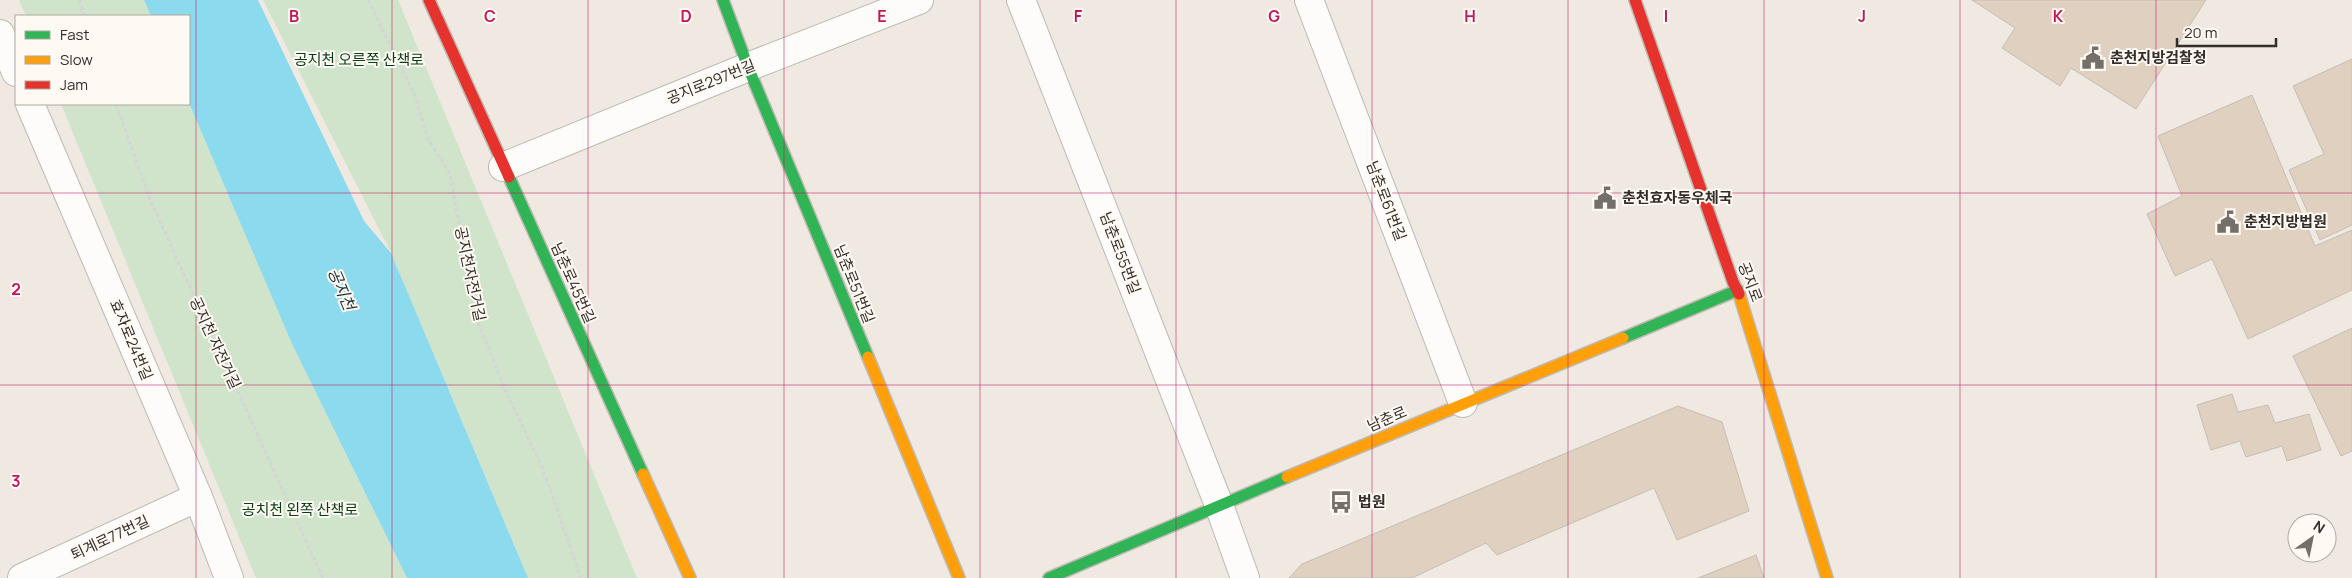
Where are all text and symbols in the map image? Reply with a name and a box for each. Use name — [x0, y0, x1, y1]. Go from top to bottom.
text: B — [289, 5, 299, 27]
text: C — [484, 5, 496, 27]
text: D — [680, 5, 692, 27]
text: E — [877, 5, 887, 27]
text: F — [1074, 5, 1083, 27]
text: G — [1268, 5, 1280, 27]
text: H — [1464, 5, 1476, 27]
text: I — [1664, 5, 1668, 27]
text: J — [1858, 5, 1866, 27]
text: K — [2053, 5, 2064, 27]
legend — [15, 15, 190, 105]
scale bar — [2177, 15, 2276, 47]
text: 20 m — [2184, 22, 2217, 43]
text: Fast — [60, 24, 89, 45]
public building icon: 춘천지방검찰청 — [2080, 45, 2106, 71]
place label: 춘천지방검찰청 — [2110, 47, 2207, 68]
text: Slow — [60, 49, 93, 70]
park label: 공지천 오른쪽 산책로 — [294, 49, 424, 70]
street label: 공지로297번길 — [663, 54, 758, 109]
text: Jam — [60, 74, 88, 95]
street label: 남춘로61번길 — [1362, 158, 1411, 244]
public building icon: 춘천효자동우체국 — [1592, 185, 1618, 211]
place label: 춘천효자동우체국 — [1622, 187, 1733, 208]
street label: 남춘로55번길 — [1095, 209, 1146, 297]
public building icon: 춘천지방법원 — [2215, 209, 2241, 235]
place label: 춘천지방법원 — [2244, 211, 2327, 232]
street label: 공지천자전거길 — [450, 224, 491, 323]
street label: 남춘로45번길 — [546, 239, 601, 327]
street label: 남춘로51번길 — [829, 241, 880, 326]
street label: 공지로 — [1733, 259, 1768, 305]
water label: 공지천 — [323, 264, 362, 316]
text: 2 — [11, 278, 21, 300]
street label: 공지천 자전거길 — [185, 293, 246, 392]
street label: 효자로24번길 — [105, 296, 158, 384]
street label: 남춘로 — [1364, 401, 1410, 436]
text: 3 — [11, 470, 21, 492]
bus stop icon: 법원 — [1328, 489, 1354, 515]
place label: 법원 — [1358, 491, 1386, 512]
park label: 공치천 왼쪽 산책로 — [242, 499, 358, 520]
street label: 퇴계로77번길 — [67, 510, 153, 565]
north arrow — [2287, 513, 2337, 563]
text: N — [2310, 516, 2329, 537]

